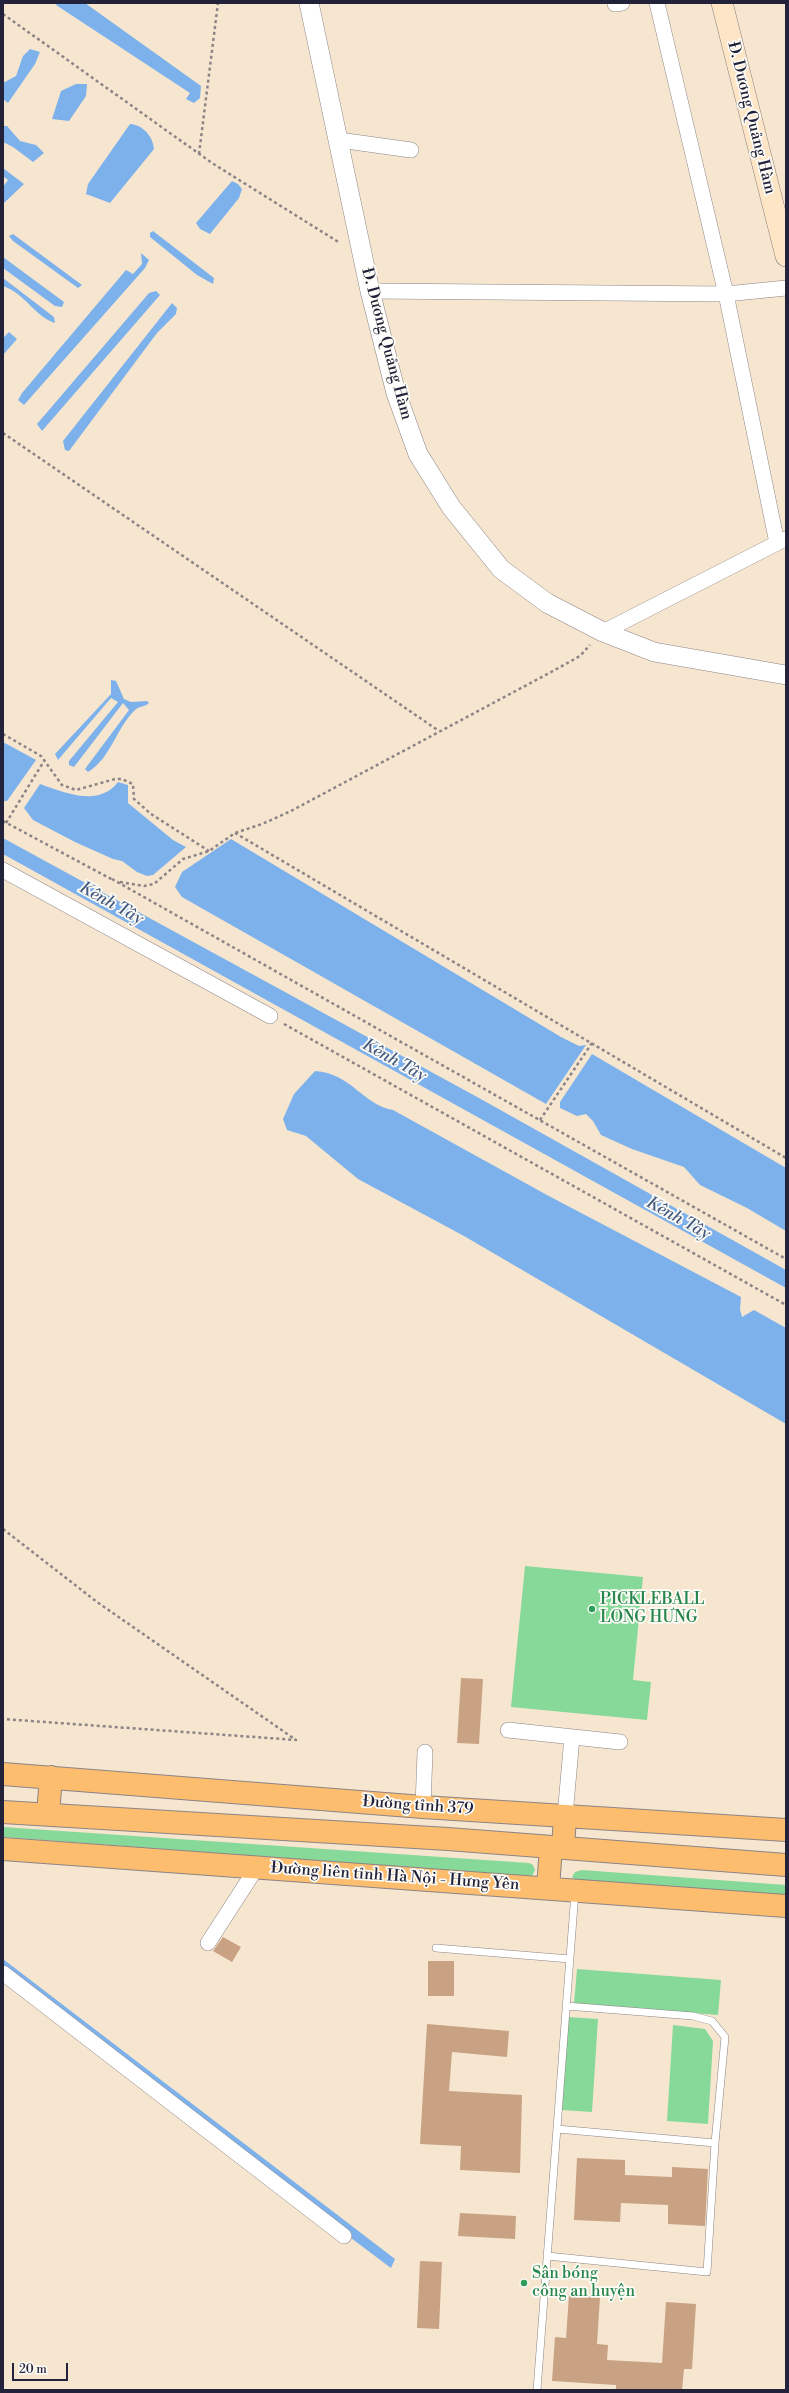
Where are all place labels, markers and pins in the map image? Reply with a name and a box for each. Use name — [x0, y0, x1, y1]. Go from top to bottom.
place label: PICKLEBALL LONG HƯNG — [600, 1590, 704, 1628]
marker: PICKLEBALL LONG HƯNG — [587, 1604, 597, 1614]
place label: Sân bóng công an huyện — [532, 2264, 635, 2302]
marker: Sân bóng công an huyện — [519, 2278, 529, 2288]

